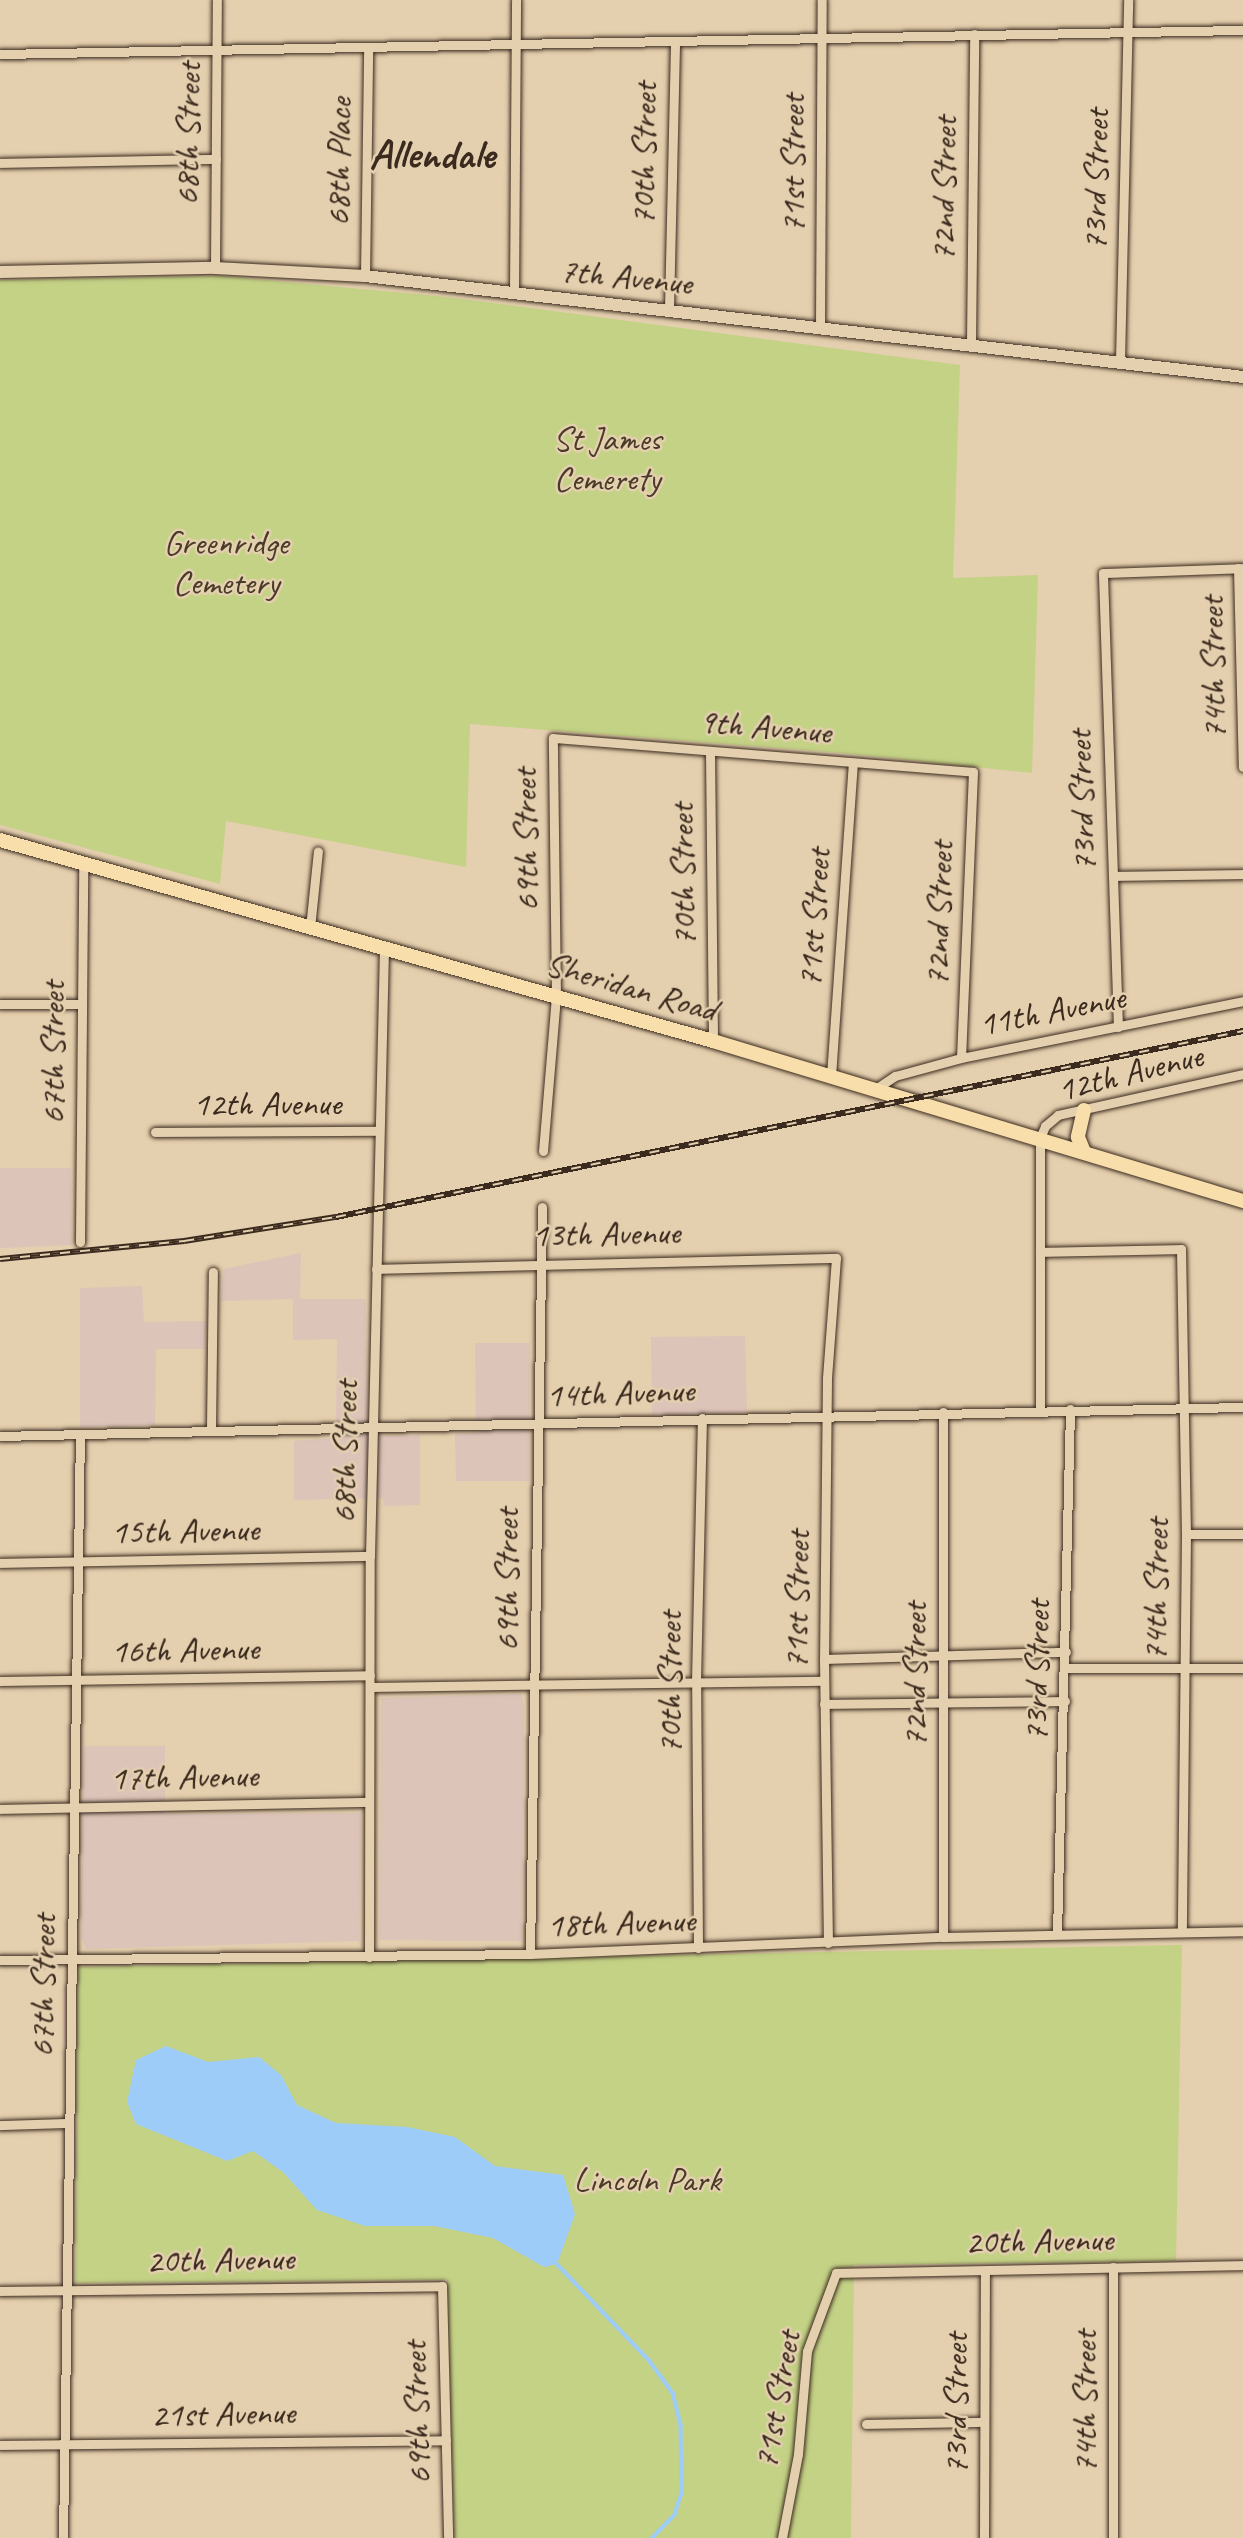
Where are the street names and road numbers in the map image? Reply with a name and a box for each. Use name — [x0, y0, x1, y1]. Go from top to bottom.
street label: 68th Street — [166, 62, 210, 206]
street label: 70th Street — [622, 82, 666, 226]
street label: 71st Street — [772, 94, 814, 234]
street label: 68th Place — [317, 97, 361, 227]
street label: 73rd Street — [1074, 108, 1118, 252]
street label: 72nd Street — [922, 116, 966, 262]
street label: 7th Avenue — [558, 249, 694, 305]
street label: 74th Street — [1191, 596, 1235, 740]
street label: 9th Avenue — [697, 700, 833, 754]
street label: 73rd Street — [1059, 729, 1105, 873]
street label: 69th Street — [504, 768, 548, 912]
street label: 70th Street — [661, 803, 705, 947]
street label: 72nd Street — [915, 840, 963, 988]
street label: 71st Street — [788, 847, 840, 989]
street label: Sheridan Road — [541, 943, 721, 1031]
street label: 11th Avenue — [975, 976, 1129, 1046]
street label: 67th Street — [32, 981, 74, 1125]
street label: 12th Avenue — [1053, 1035, 1207, 1111]
street label: 12th Avenue — [193, 1083, 341, 1125]
street label: 13th Avenue — [532, 1212, 680, 1256]
street label: 14th Avenue — [545, 1369, 695, 1417]
street label: 68th Street — [323, 1380, 367, 1524]
street label: 69th Street — [486, 1508, 528, 1652]
street label: 15th Avenue — [111, 1509, 259, 1553]
street label: 74th Street — [1134, 1518, 1178, 1662]
street label: 71st Street — [775, 1530, 819, 1670]
street label: 73rd Street — [1015, 1599, 1059, 1743]
street label: 72nd Street — [894, 1602, 936, 1748]
street label: 70th Street — [649, 1611, 691, 1755]
street label: 16th Avenue — [111, 1628, 259, 1672]
street label: 17th Avenue — [110, 1755, 258, 1799]
street label: 18th Avenue — [546, 1899, 696, 1947]
street label: 67th Street — [21, 1914, 65, 2058]
street label: 20th Avenue — [965, 2219, 1113, 2263]
street label: 20th Avenue — [146, 2238, 294, 2282]
street label: 71st Street — [744, 2328, 810, 2472]
street label: 74th Street — [1064, 2330, 1106, 2474]
street label: 73rd Street — [935, 2333, 977, 2475]
street label: 69th Street — [394, 2340, 440, 2486]
street label: 21st Avenue — [151, 2392, 295, 2436]

